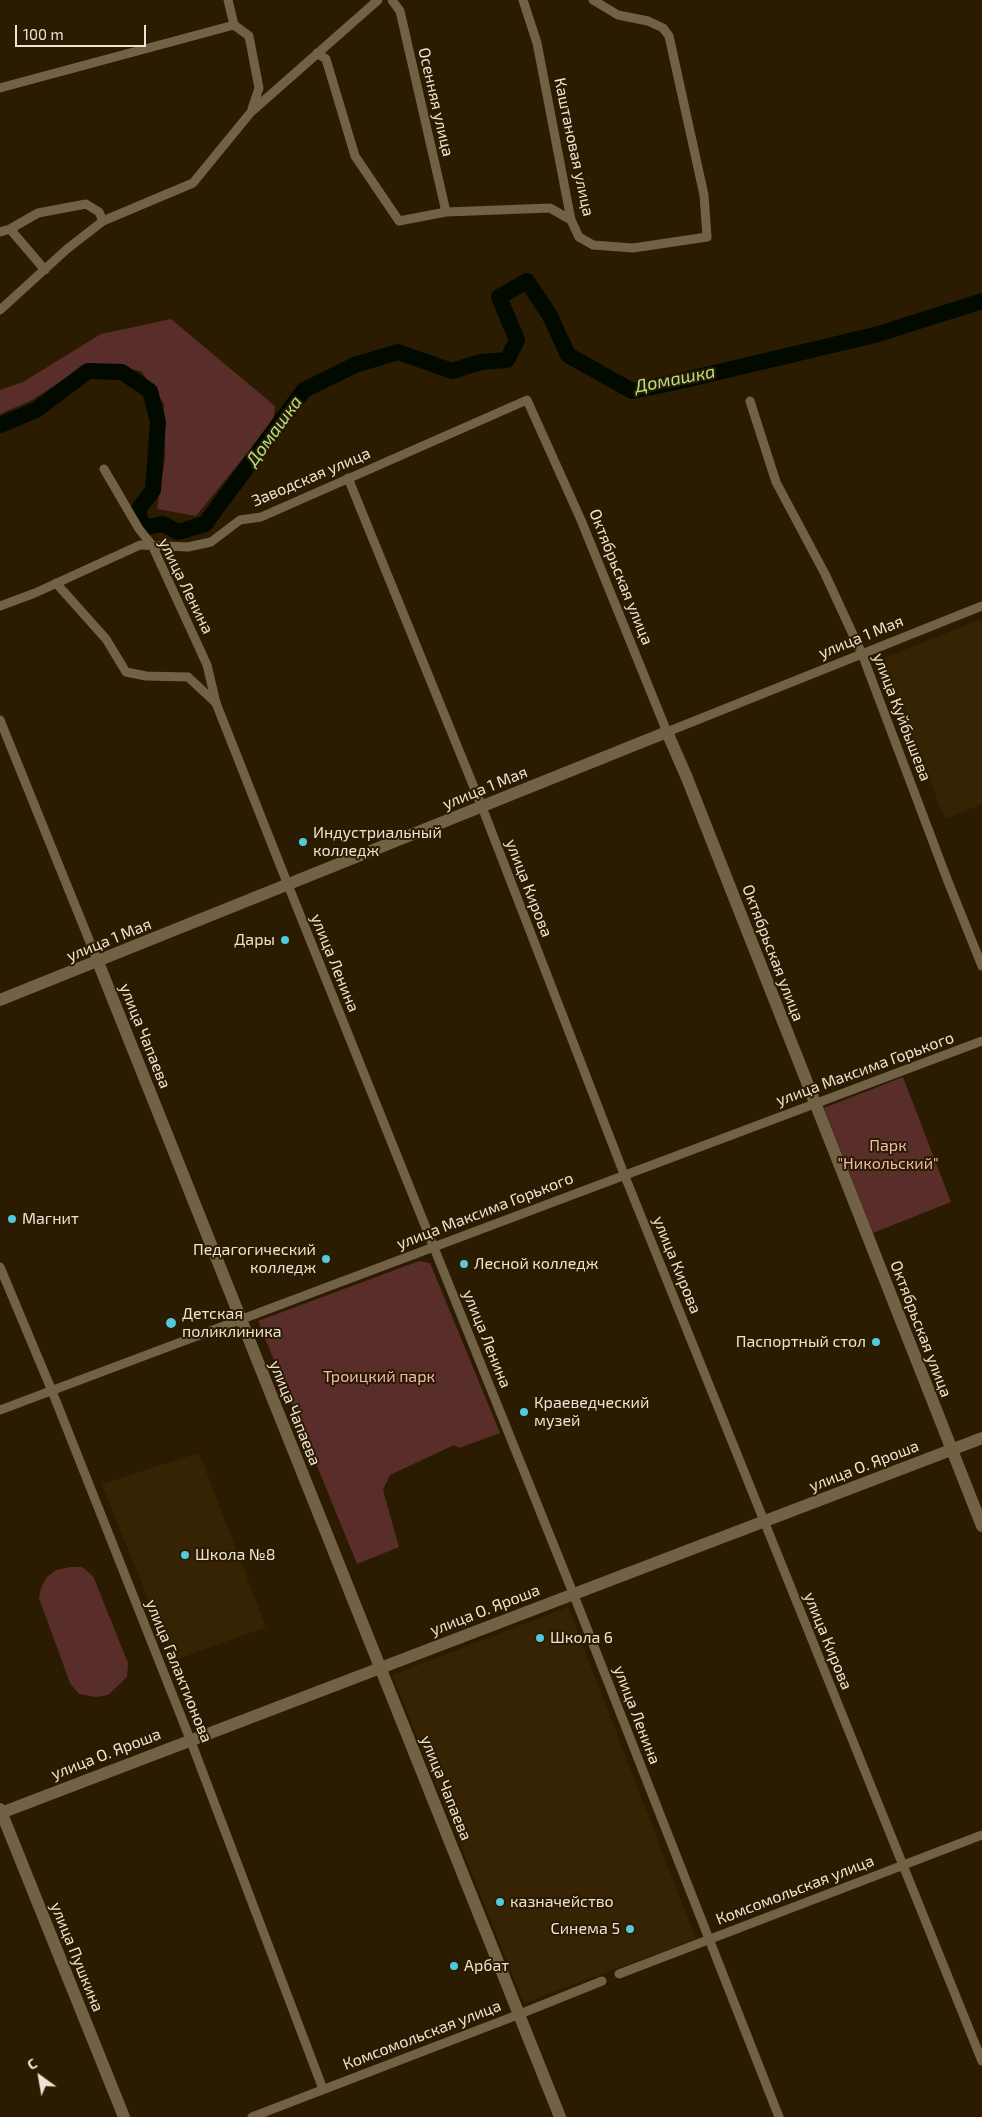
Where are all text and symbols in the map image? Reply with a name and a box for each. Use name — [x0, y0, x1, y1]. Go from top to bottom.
scale bar — [18, 15, 149, 47]
text: 100 m — [23, 25, 64, 43]
street label: Осенняя улица — [414, 46, 458, 158]
street label: Каштановая улица — [550, 76, 598, 218]
water label: Домашка — [633, 361, 717, 397]
water label: Домашка — [241, 392, 307, 470]
street label: Заводская улица — [249, 443, 373, 511]
street label: Октябрьская улица — [585, 506, 657, 648]
street label: улица Ленина — [155, 535, 217, 637]
street label: улица 1 Мая — [816, 611, 906, 663]
street label: улица Куйбышева — [869, 650, 935, 784]
street label: улица 1 Мая — [440, 762, 530, 814]
place label: Индустриальный колледж — [313, 823, 442, 861]
marker: Индустриальный колледж — [297, 836, 309, 848]
street label: улица Кирова — [502, 836, 556, 940]
street label: Октябрьская улица — [738, 882, 808, 1024]
street label: улица Ленина — [307, 911, 363, 1015]
street label: улица 1 Мая — [64, 914, 154, 966]
place label: Дары — [234, 930, 275, 950]
marker: Дары — [279, 934, 291, 946]
street label: улица Чапаева — [115, 981, 175, 1091]
street label: улица Максима Горького — [773, 1028, 957, 1110]
park label: Парк "Никольский" — [837, 1136, 939, 1174]
street label: улица Максима Горького — [394, 1168, 576, 1254]
place label: Магнит — [22, 1209, 79, 1229]
marker: Магнит — [6, 1213, 18, 1225]
street label: улица Кирова — [649, 1213, 705, 1317]
place label: Педагогический колледж — [193, 1240, 316, 1278]
marker: Педагогический колледж — [320, 1253, 332, 1265]
place label: Лесной колледж — [474, 1254, 598, 1274]
marker: Лесной колледж — [458, 1258, 470, 1270]
street label: Октябрьская улица — [886, 1258, 956, 1400]
street label: улица Ленина — [459, 1287, 515, 1391]
place label: Детская поликлиника — [182, 1304, 282, 1342]
marker: Детская поликлиника — [164, 1316, 178, 1330]
place label: Паспортный стол — [736, 1332, 866, 1352]
marker: Паспортный стол — [870, 1336, 882, 1348]
street label: улица Чапаева — [265, 1358, 325, 1468]
park label: Троицкий парк — [323, 1367, 435, 1387]
place label: Краеведческий музей — [534, 1393, 649, 1431]
marker: Краеведческий музей — [518, 1406, 530, 1418]
street label: улица О. Яроша — [806, 1436, 922, 1496]
place label: Школа №8 — [195, 1545, 276, 1565]
marker: Школа №8 — [179, 1549, 191, 1561]
street label: улица О. Яроша — [427, 1580, 543, 1640]
street label: улица Кирова — [800, 1589, 856, 1693]
street label: улица Галактионова — [142, 1597, 216, 1745]
place label: Школа 6 — [550, 1628, 613, 1648]
marker: Школа 6 — [534, 1632, 546, 1644]
street label: улица Ленина — [609, 1663, 665, 1767]
street label: улица О. Яроша — [48, 1724, 164, 1784]
street label: улица Чапаева — [416, 1733, 476, 1843]
street label: Комсомольская улица — [713, 1851, 877, 1929]
place label: казначейство — [510, 1892, 614, 1912]
marker: казначейство — [494, 1896, 506, 1908]
street label: улица Пушкина — [46, 1899, 108, 2015]
place label: Синема 5 — [551, 1919, 620, 1939]
marker: Синема 5 — [624, 1923, 636, 1935]
place label: Арбат — [464, 1956, 509, 1976]
marker: Арбат — [448, 1960, 460, 1972]
street label: Комсомольская улица — [340, 1996, 504, 2074]
north arrow — [15, 2052, 65, 2102]
text: С — [24, 2054, 40, 2073]

